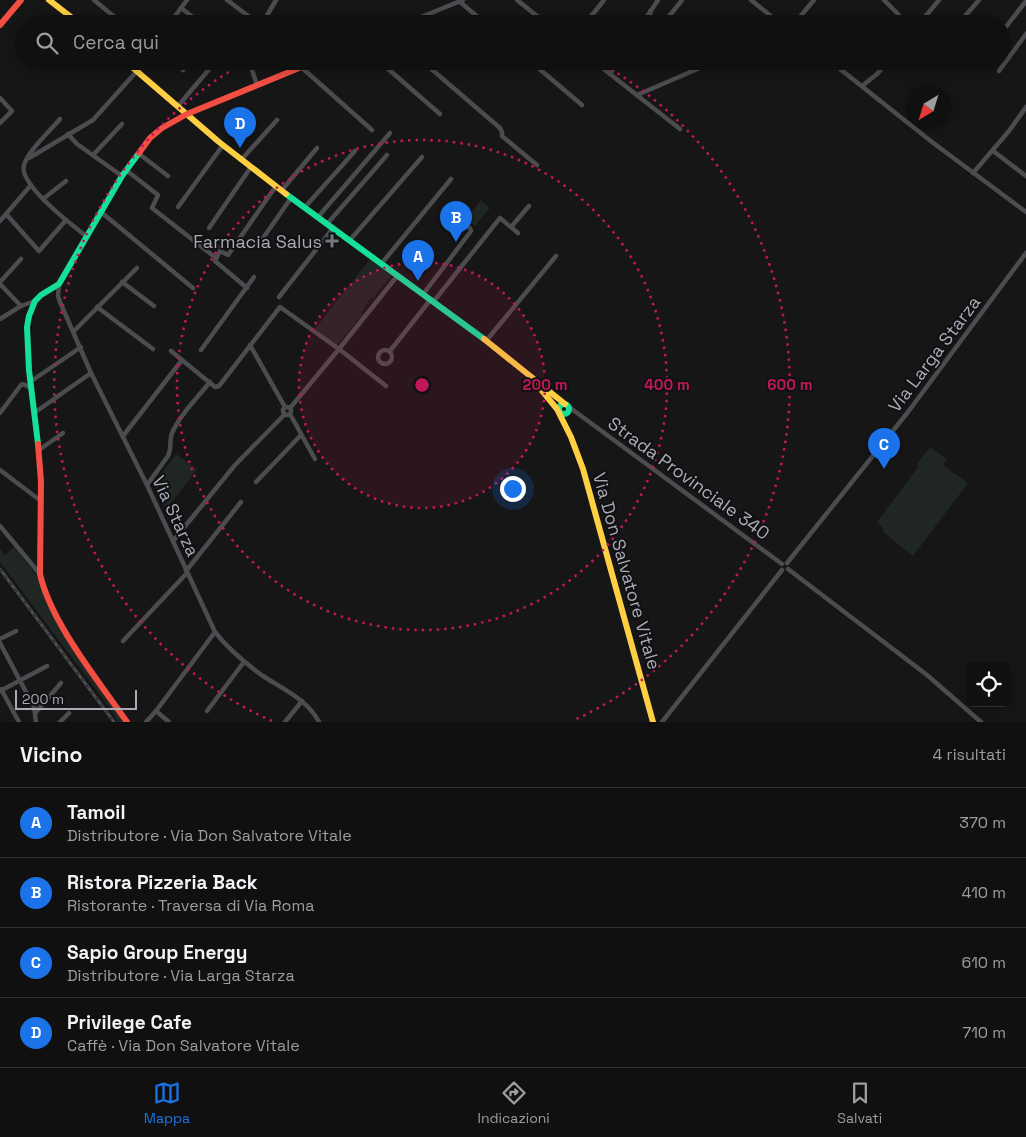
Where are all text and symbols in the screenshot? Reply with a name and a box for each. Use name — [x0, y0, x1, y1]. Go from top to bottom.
search box — [15, 15, 1011, 70]
icon: search — [33, 29, 61, 57]
text: Cerca qui — [73, 30, 159, 55]
north arrow — [906, 85, 951, 130]
pin: D — [224, 107, 256, 148]
pin: B — [440, 201, 472, 242]
place label: Farmacia Salus — [193, 230, 322, 253]
marker: Farmacia Salus — [326, 235, 338, 247]
pin: A — [402, 240, 434, 281]
street label: Via Larga Starza — [883, 291, 985, 417]
text: 200 m — [523, 375, 567, 394]
text: 400 m — [644, 375, 690, 394]
text: 600 m — [767, 375, 813, 394]
centre of rings — [413, 376, 431, 394]
street label: Strada Provinciale 340 — [604, 412, 774, 544]
pin: C — [868, 428, 900, 469]
street label: Via Don Salvatore Vitale — [588, 470, 666, 672]
street label: Via Starza — [147, 472, 205, 560]
your location — [500, 476, 526, 502]
map controls — [966, 662, 1011, 707]
button: locate — [966, 662, 1011, 707]
scale bar — [15, 687, 138, 710]
text: 200 m — [22, 690, 64, 708]
text: Vicino — [20, 741, 82, 768]
text: 4 risultati — [933, 744, 1006, 765]
text: Tamoil — [67, 800, 125, 825]
text: A — [31, 812, 41, 833]
text: 370 m — [959, 812, 1006, 833]
text: Distributore · Via Don Salvatore Vitale — [67, 825, 352, 846]
text: Ristora Pizzeria Back — [67, 870, 258, 895]
text: B — [31, 882, 41, 903]
text: 410 m — [962, 882, 1006, 903]
text: Ristorante · Traversa di Via Roma — [67, 895, 314, 916]
text: Sapio Group Energy — [67, 940, 247, 965]
text: C — [31, 952, 41, 973]
text: 610 m — [961, 952, 1006, 973]
text: Distributore · Via Larga Starza — [67, 965, 295, 986]
text: Privilege Cafe — [67, 1010, 192, 1035]
text: D — [31, 1022, 41, 1043]
text: 710 m — [962, 1022, 1006, 1043]
text: Caffè · Via Don Salvatore Vitale — [67, 1035, 300, 1056]
tab: Mappa — [144, 1079, 190, 1127]
tab: Indicazioni — [478, 1079, 550, 1127]
tab: Salvati — [837, 1079, 882, 1127]

